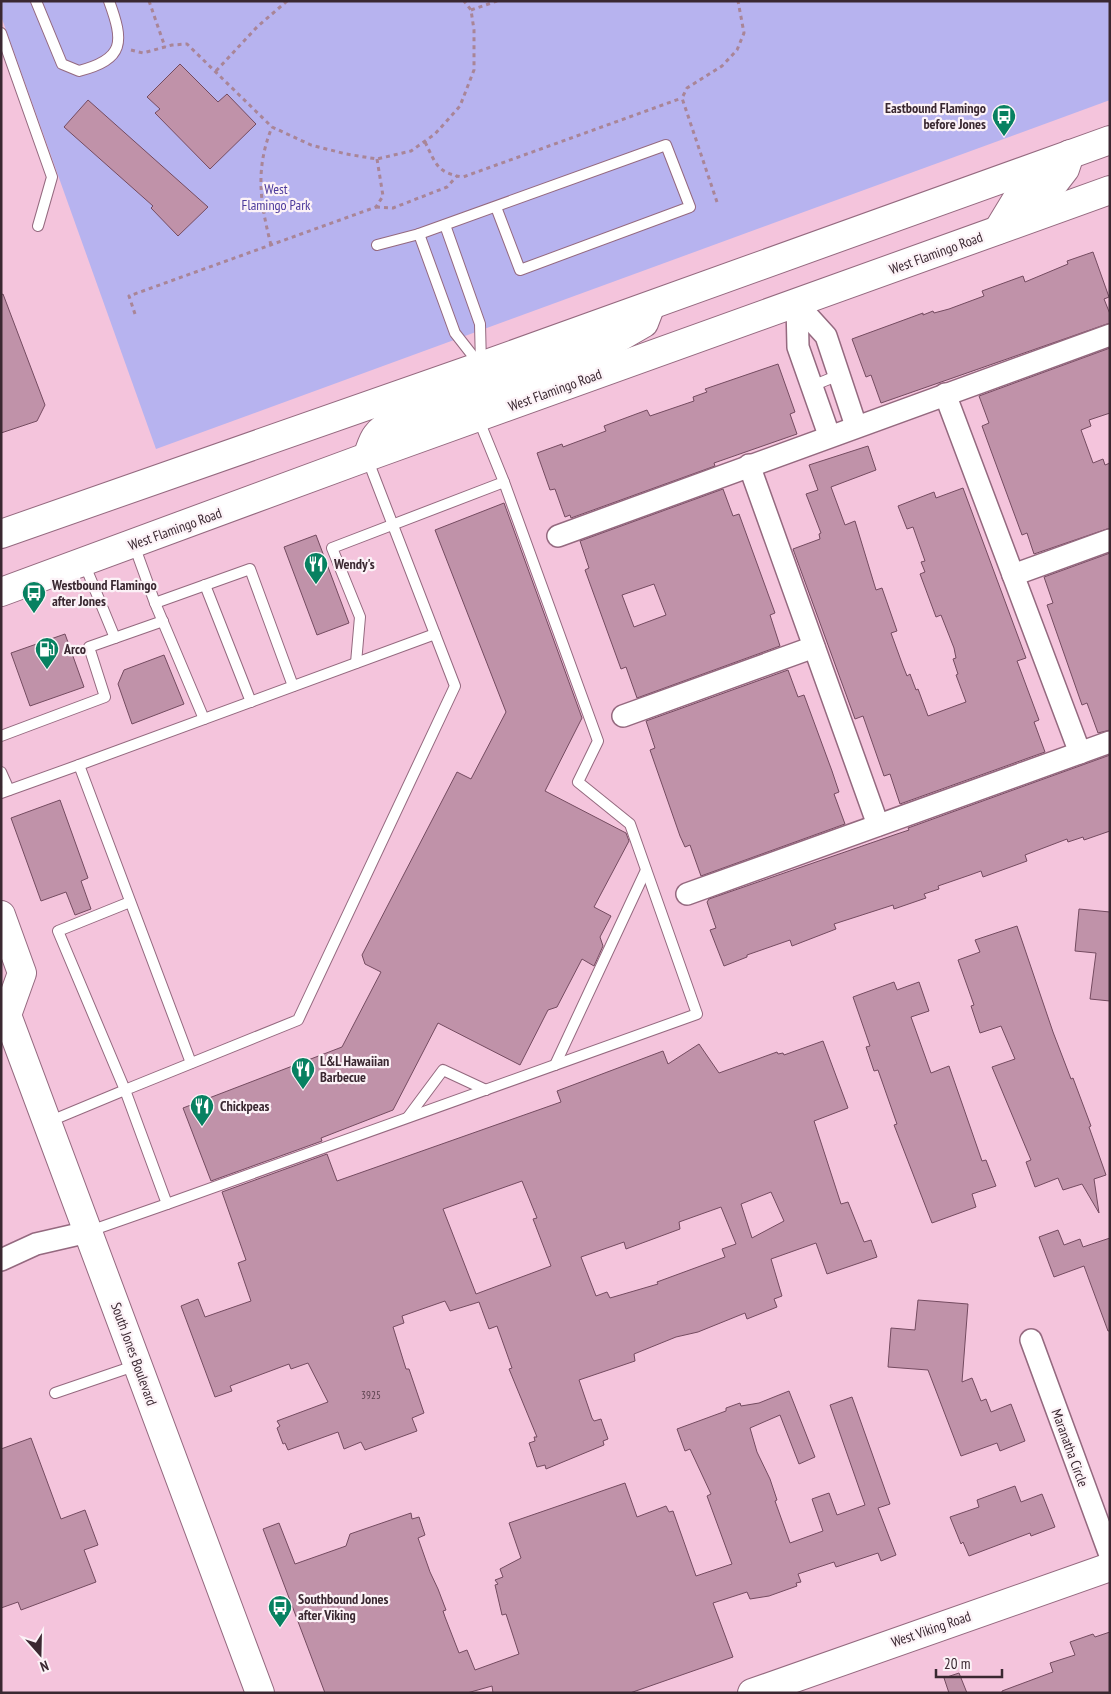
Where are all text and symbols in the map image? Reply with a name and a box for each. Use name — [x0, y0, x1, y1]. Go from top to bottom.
place label: Eastbound Flamingo before Jones — [885, 99, 986, 133]
bus stop icon: Eastbound Flamingo before Jones — [991, 103, 1017, 137]
park label: West Flamingo Park — [242, 180, 311, 214]
street label: West Flamingo Road — [887, 228, 985, 278]
street label: West Flamingo Road — [506, 365, 604, 415]
street label: West Flamingo Road — [126, 504, 224, 554]
restaurant icon: Wendy's — [303, 551, 329, 585]
place label: Wendy's — [333, 555, 375, 573]
place label: Westbound Flamingo after Jones — [51, 576, 157, 610]
bus stop icon: Westbound Flamingo after Jones — [21, 580, 47, 614]
fuel station icon: Arco — [34, 636, 60, 670]
place label: Arco — [63, 640, 86, 658]
place label: L&L Hawaiian Barbecue — [320, 1052, 389, 1086]
restaurant icon: L&L Hawaiian Barbecue — [290, 1056, 316, 1090]
restaurant icon: Chickpeas — [189, 1093, 215, 1127]
place label: Chickpeas — [220, 1097, 270, 1115]
street label: South Jones Boulevard — [107, 1300, 161, 1408]
house number: 3925 — [361, 1388, 381, 1402]
street label: Maranatha Circle — [1048, 1407, 1092, 1490]
place label: Southbound Jones after Viking — [298, 1590, 389, 1624]
bus stop icon: Southbound Jones after Viking — [267, 1594, 293, 1628]
street label: West Viking Road — [889, 1607, 973, 1651]
north arrow — [15, 1629, 65, 1679]
scale bar — [936, 1646, 1002, 1678]
text: 20 m — [944, 1654, 970, 1673]
text: N — [38, 1656, 51, 1676]

